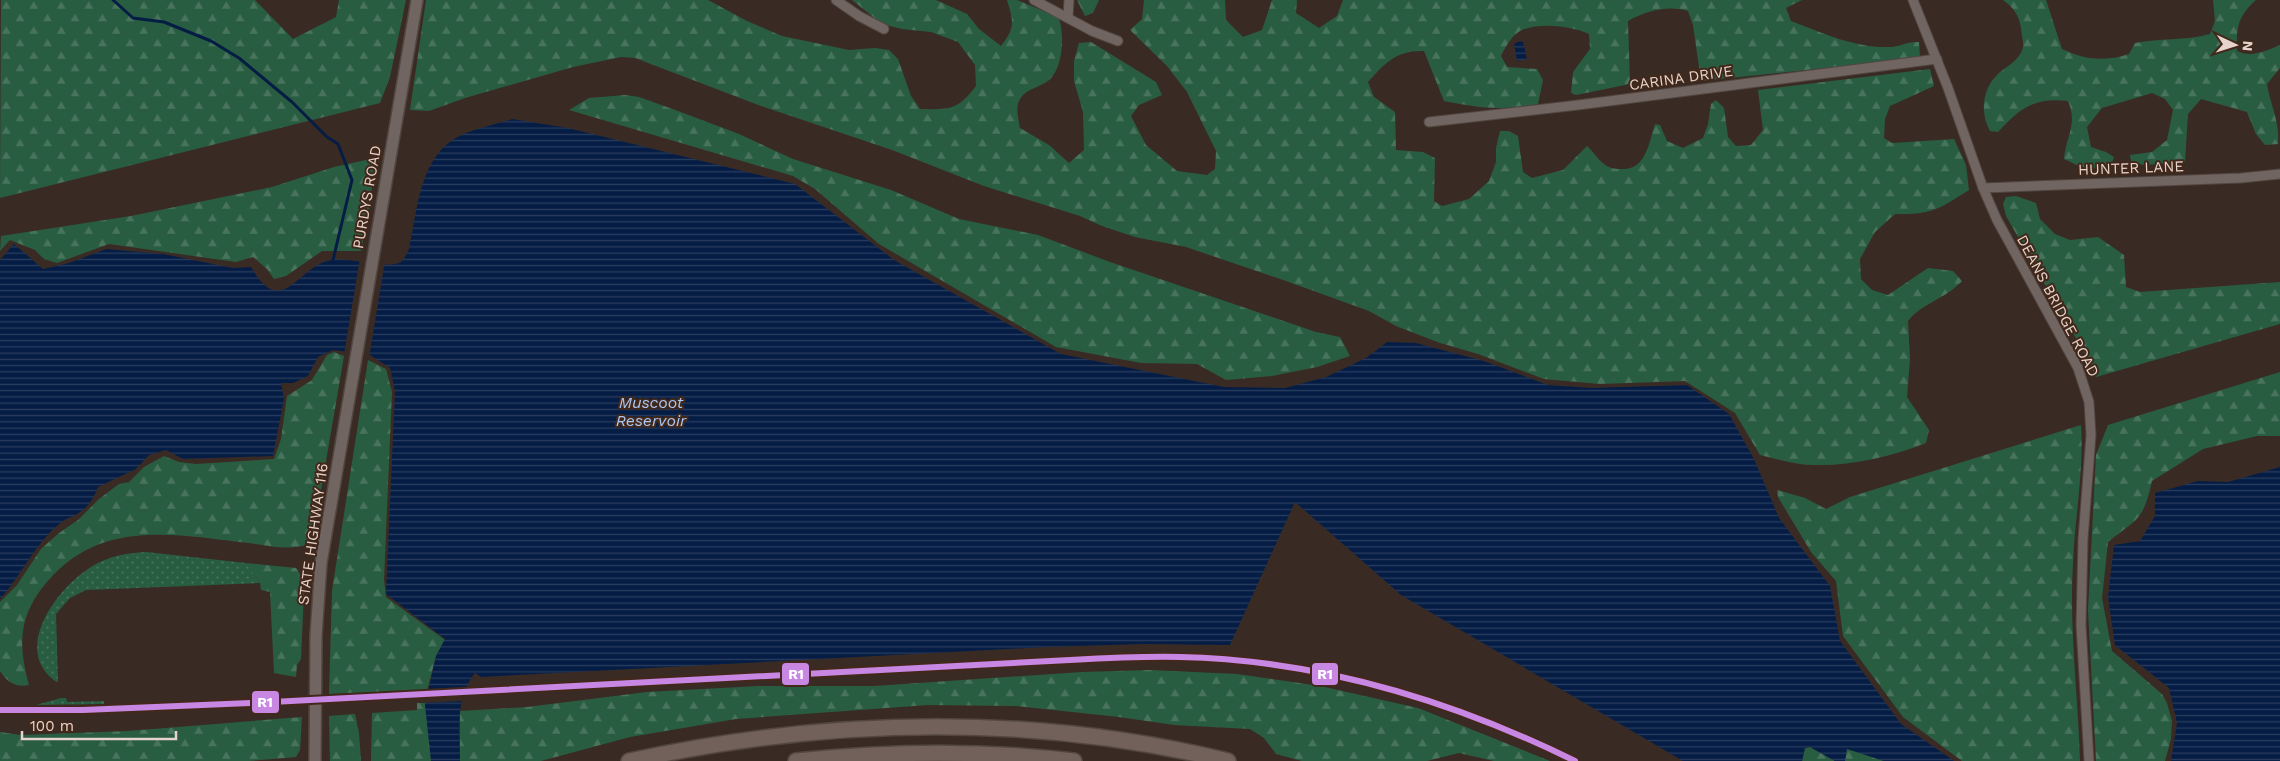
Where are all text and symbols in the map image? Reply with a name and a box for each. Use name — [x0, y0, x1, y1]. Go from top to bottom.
north arrow — [2210, 20, 2260, 70]
text: N — [2240, 40, 2256, 52]
street label: CARINA DRIVE — [1628, 62, 1734, 94]
street label: PURDYS ROAD — [349, 144, 385, 250]
street label: HUNTER LANE — [2078, 157, 2184, 179]
street label: DEANS BRIDGE ROAD — [2013, 232, 2103, 380]
water label: Muscoot Reservoir — [616, 393, 687, 430]
street label: STATE HIGHWAY 116 — [294, 462, 332, 606]
line badge: R1 — [781, 662, 810, 686]
line badge: R1 — [1311, 662, 1339, 686]
text: R1 — [788, 666, 804, 682]
text: R1 — [1317, 666, 1333, 682]
line badge: R1 — [251, 690, 280, 714]
text: R1 — [257, 694, 273, 710]
scale bar — [22, 708, 176, 740]
text: 100 m — [30, 717, 74, 735]

